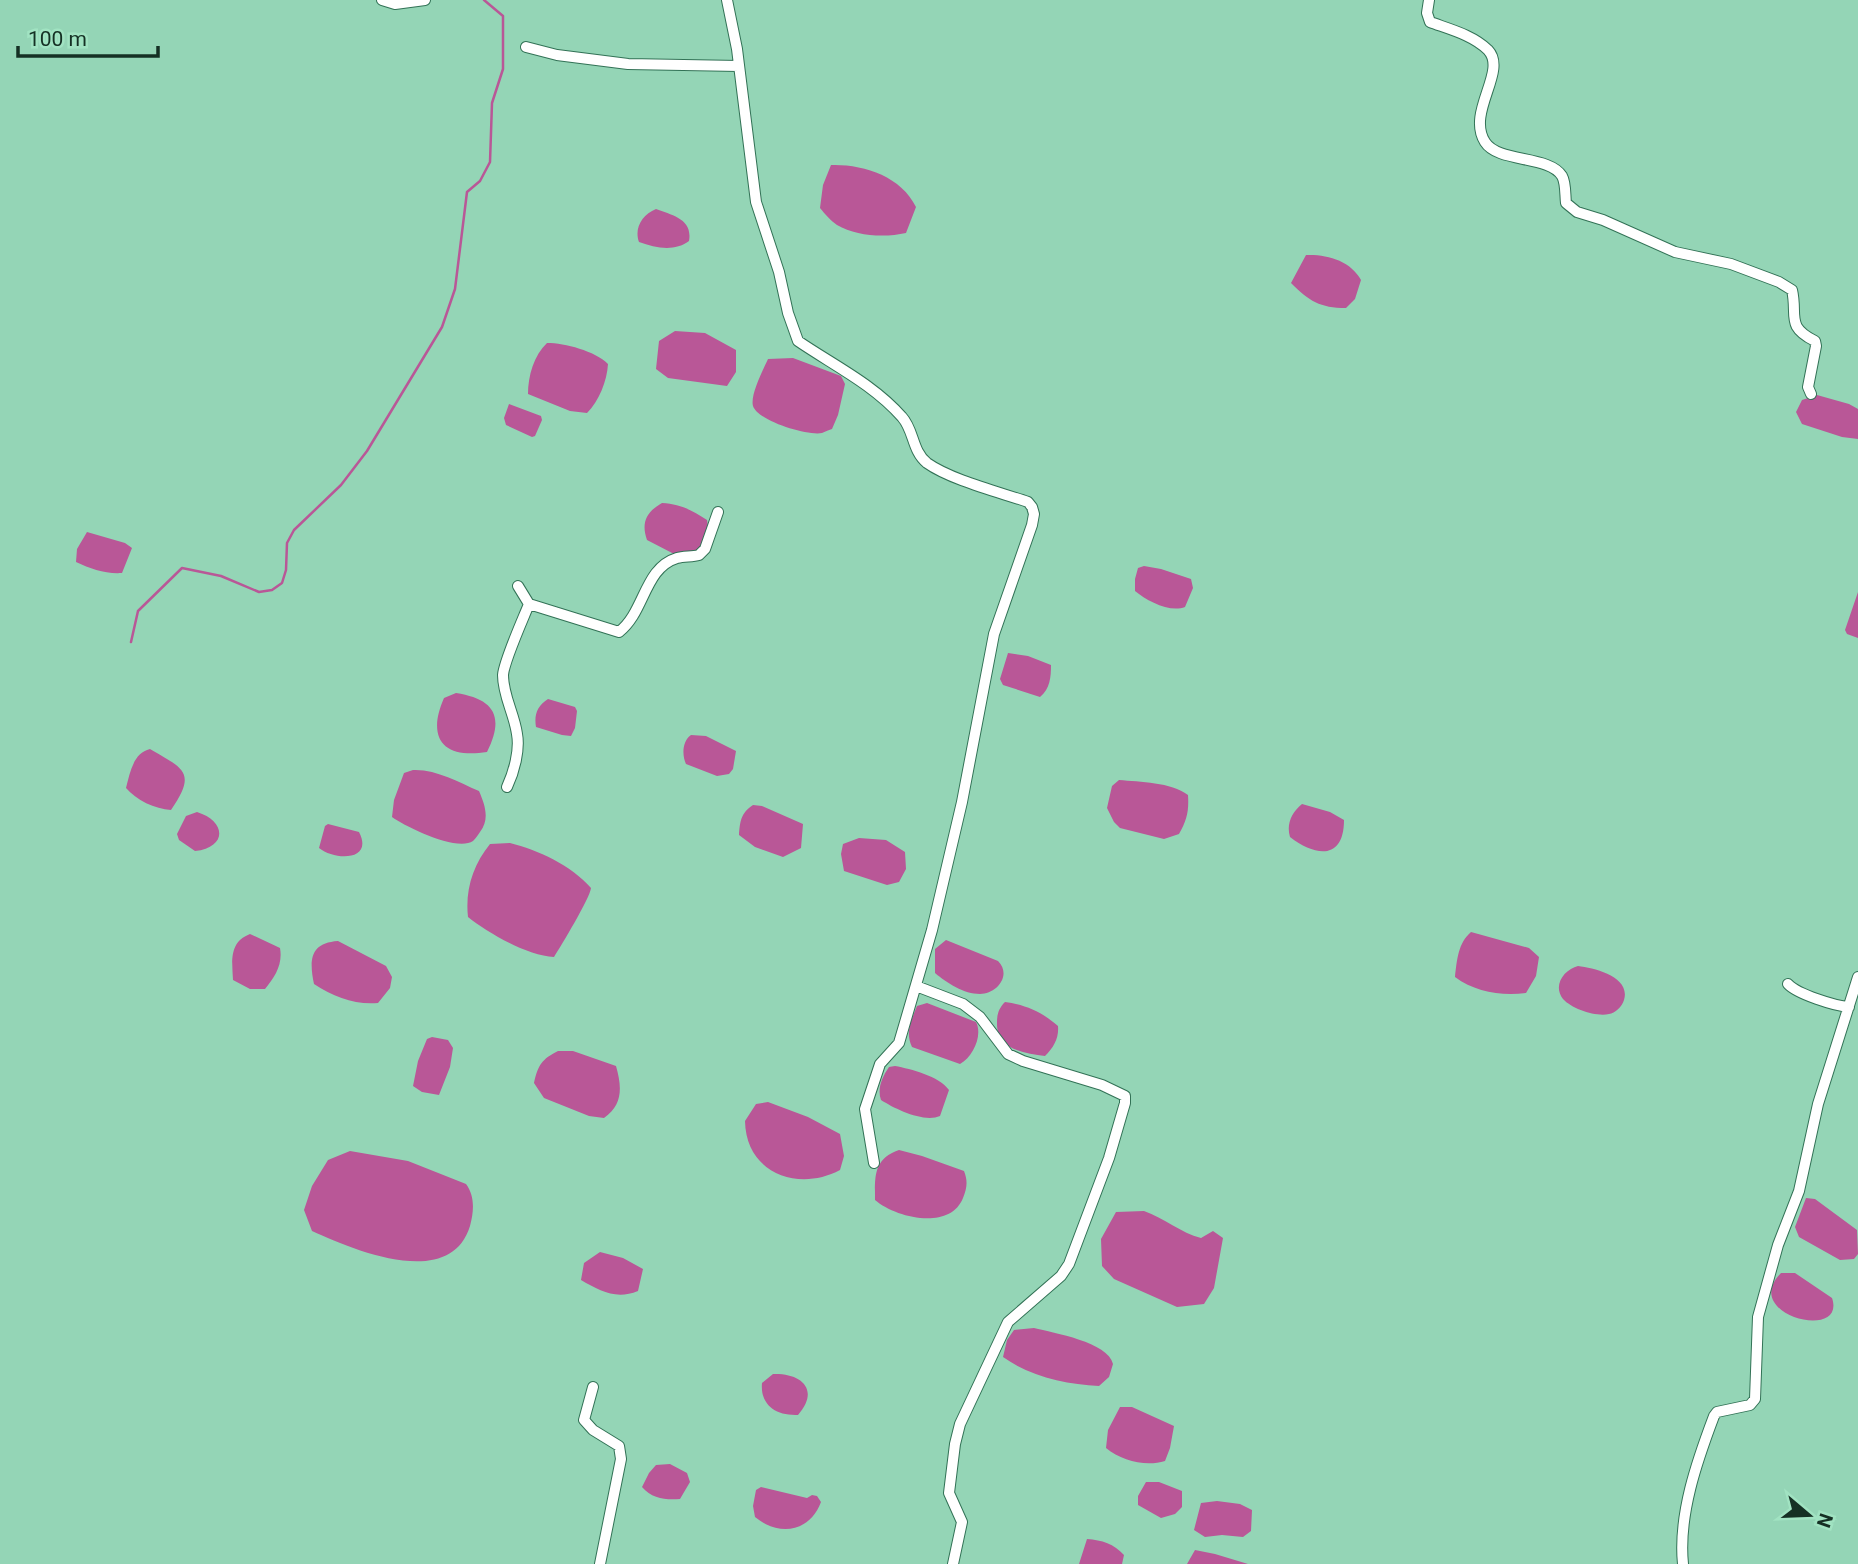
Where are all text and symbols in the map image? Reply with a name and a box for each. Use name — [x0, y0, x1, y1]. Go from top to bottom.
scale bar — [18, 14, 158, 58]
text: 100 m — [28, 27, 87, 51]
north arrow — [1774, 1480, 1844, 1550]
text: N — [1812, 1510, 1838, 1530]

